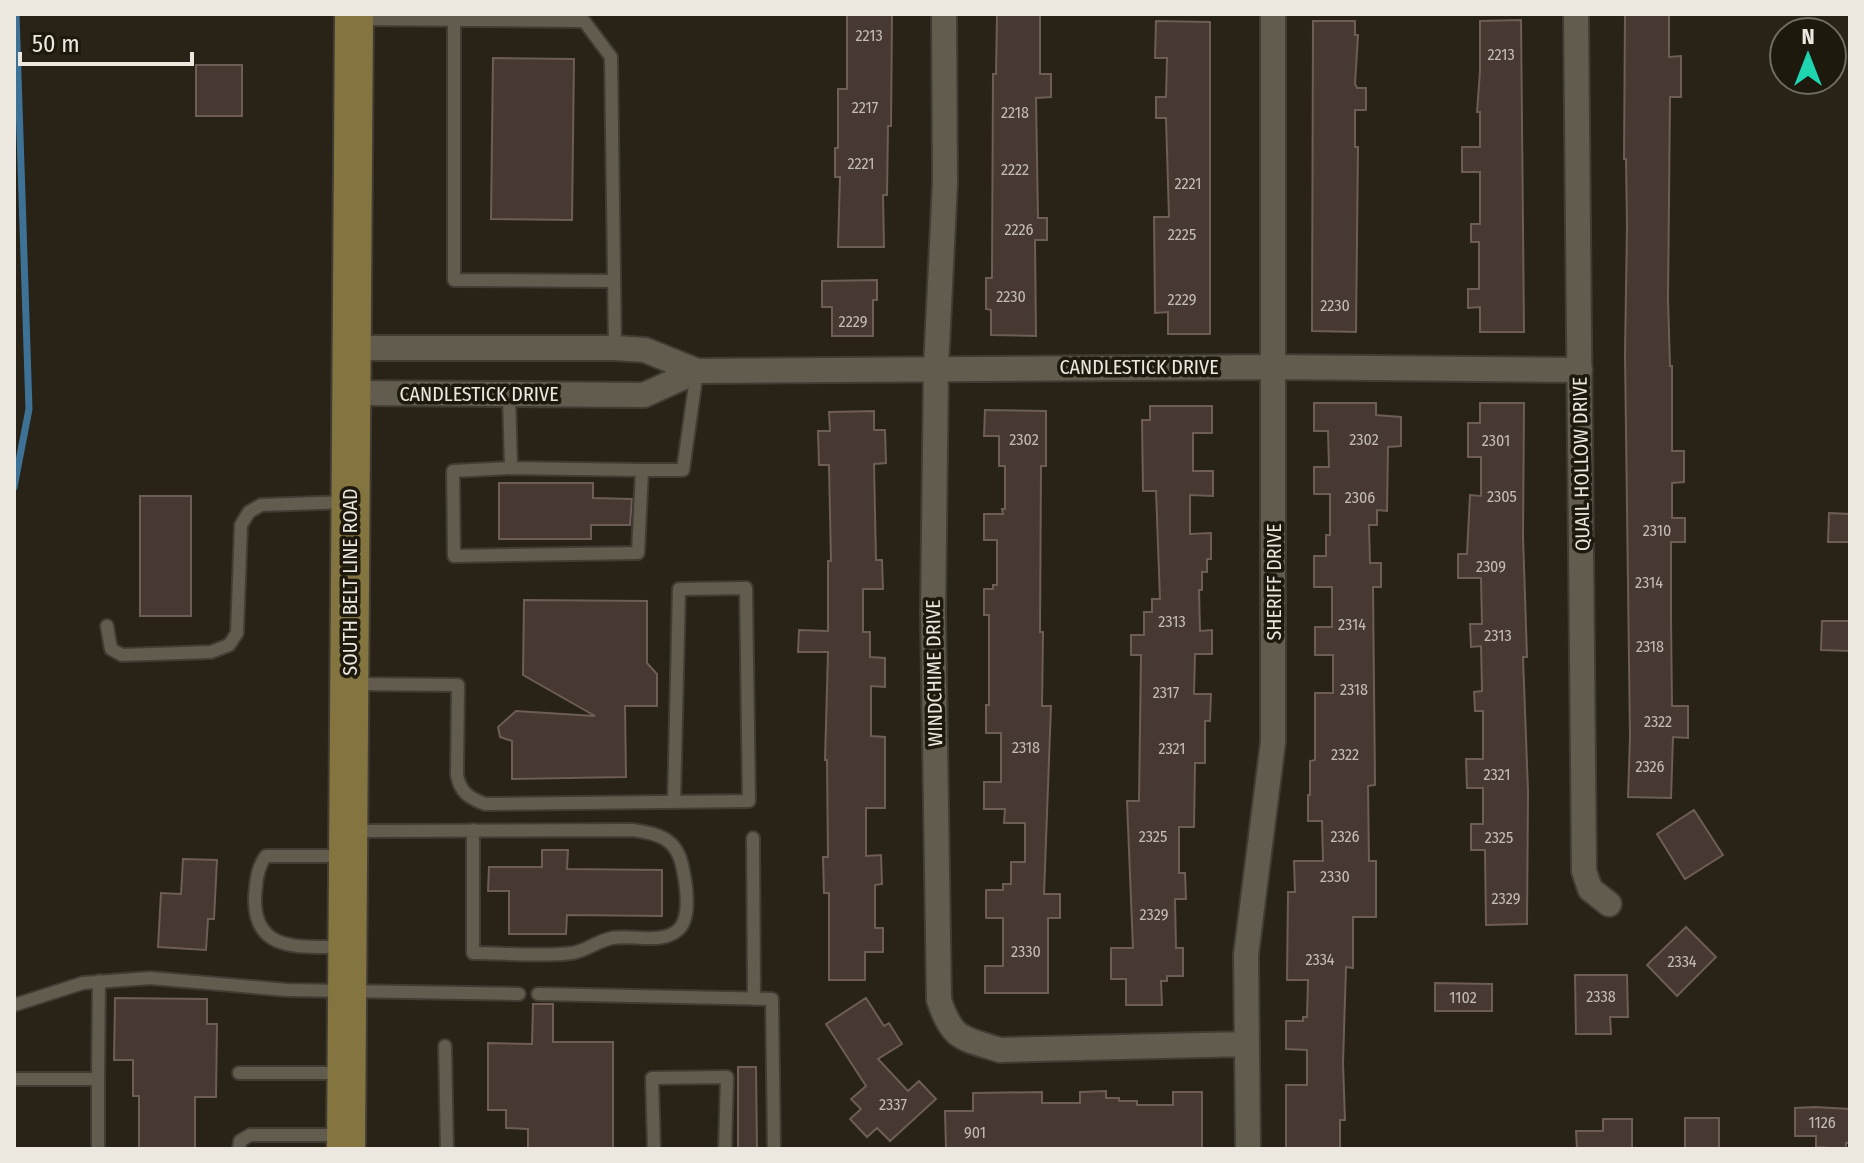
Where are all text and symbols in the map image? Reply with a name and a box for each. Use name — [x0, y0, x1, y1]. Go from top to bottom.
scale bar — [20, 16, 192, 66]
north arrow — [1768, 16, 1848, 96]
text: N — [1801, 23, 1815, 50]
house number: 2213 — [855, 26, 883, 45]
text: 50 m — [32, 30, 80, 58]
house number: 2213 — [1487, 45, 1515, 64]
house number: 2217 — [852, 98, 879, 117]
house number: 2218 — [1001, 103, 1029, 122]
house number: 2221 — [847, 154, 875, 173]
house number: 2222 — [1001, 160, 1029, 179]
house number: 2221 — [1174, 174, 1202, 193]
house number: 2226 — [1004, 220, 1034, 239]
house number: 2225 — [1168, 225, 1196, 244]
house number: 2230 — [996, 287, 1026, 306]
house number: 2229 — [1168, 290, 1197, 309]
house number: 2230 — [1320, 296, 1350, 315]
house number: 2229 — [839, 312, 868, 331]
street label: CANDLESTICK DRIVE — [1059, 355, 1219, 379]
street label: QUAIL HOLLOW DRIVE — [1567, 377, 1595, 551]
street label: CANDLESTICK DRIVE — [399, 382, 559, 406]
house number: 2302 — [1009, 430, 1039, 449]
house number: 2302 — [1349, 430, 1379, 449]
house number: 2301 — [1482, 431, 1510, 450]
house number: 2305 — [1487, 487, 1517, 506]
street label: SOUTH BELT LINE ROAD — [338, 488, 362, 676]
house number: 2306 — [1345, 488, 1375, 507]
house number: 2310 — [1643, 521, 1671, 540]
street label: SHERIFF DRIVE — [1262, 523, 1286, 641]
house number: 2309 — [1476, 557, 1506, 576]
house number: 2314 — [1635, 573, 1663, 592]
street label: WINDCHIME DRIVE — [921, 599, 947, 747]
house number: 2313 — [1158, 612, 1186, 631]
house number: 2314 — [1338, 615, 1366, 634]
house number: 2313 — [1484, 626, 1512, 645]
house number: 2318 — [1636, 637, 1664, 656]
house number: 2318 — [1340, 680, 1368, 699]
house number: 2317 — [1153, 683, 1180, 702]
house number: 2322 — [1644, 712, 1672, 731]
house number: 2318 — [1012, 738, 1040, 757]
house number: 2321 — [1158, 739, 1186, 758]
house number: 2322 — [1331, 745, 1359, 764]
house number: 2326 — [1635, 757, 1665, 776]
house number: 2321 — [1483, 765, 1511, 784]
house number: 2325 — [1139, 827, 1167, 846]
house number: 2326 — [1330, 827, 1360, 846]
house number: 2325 — [1485, 828, 1513, 847]
house number: 2330 — [1320, 867, 1350, 886]
house number: 2329 — [1492, 889, 1521, 908]
house number: 2329 — [1140, 905, 1169, 924]
house number: 2330 — [1011, 942, 1041, 961]
house number: 2334 — [1305, 950, 1335, 969]
house number: 2334 — [1667, 952, 1697, 971]
house number: 2338 — [1586, 987, 1616, 1006]
house number: 1102 — [1449, 988, 1477, 1007]
house number: 2337 — [879, 1095, 907, 1114]
house number: 1126 — [1808, 1113, 1836, 1132]
house number: 901 — [964, 1123, 986, 1142]

